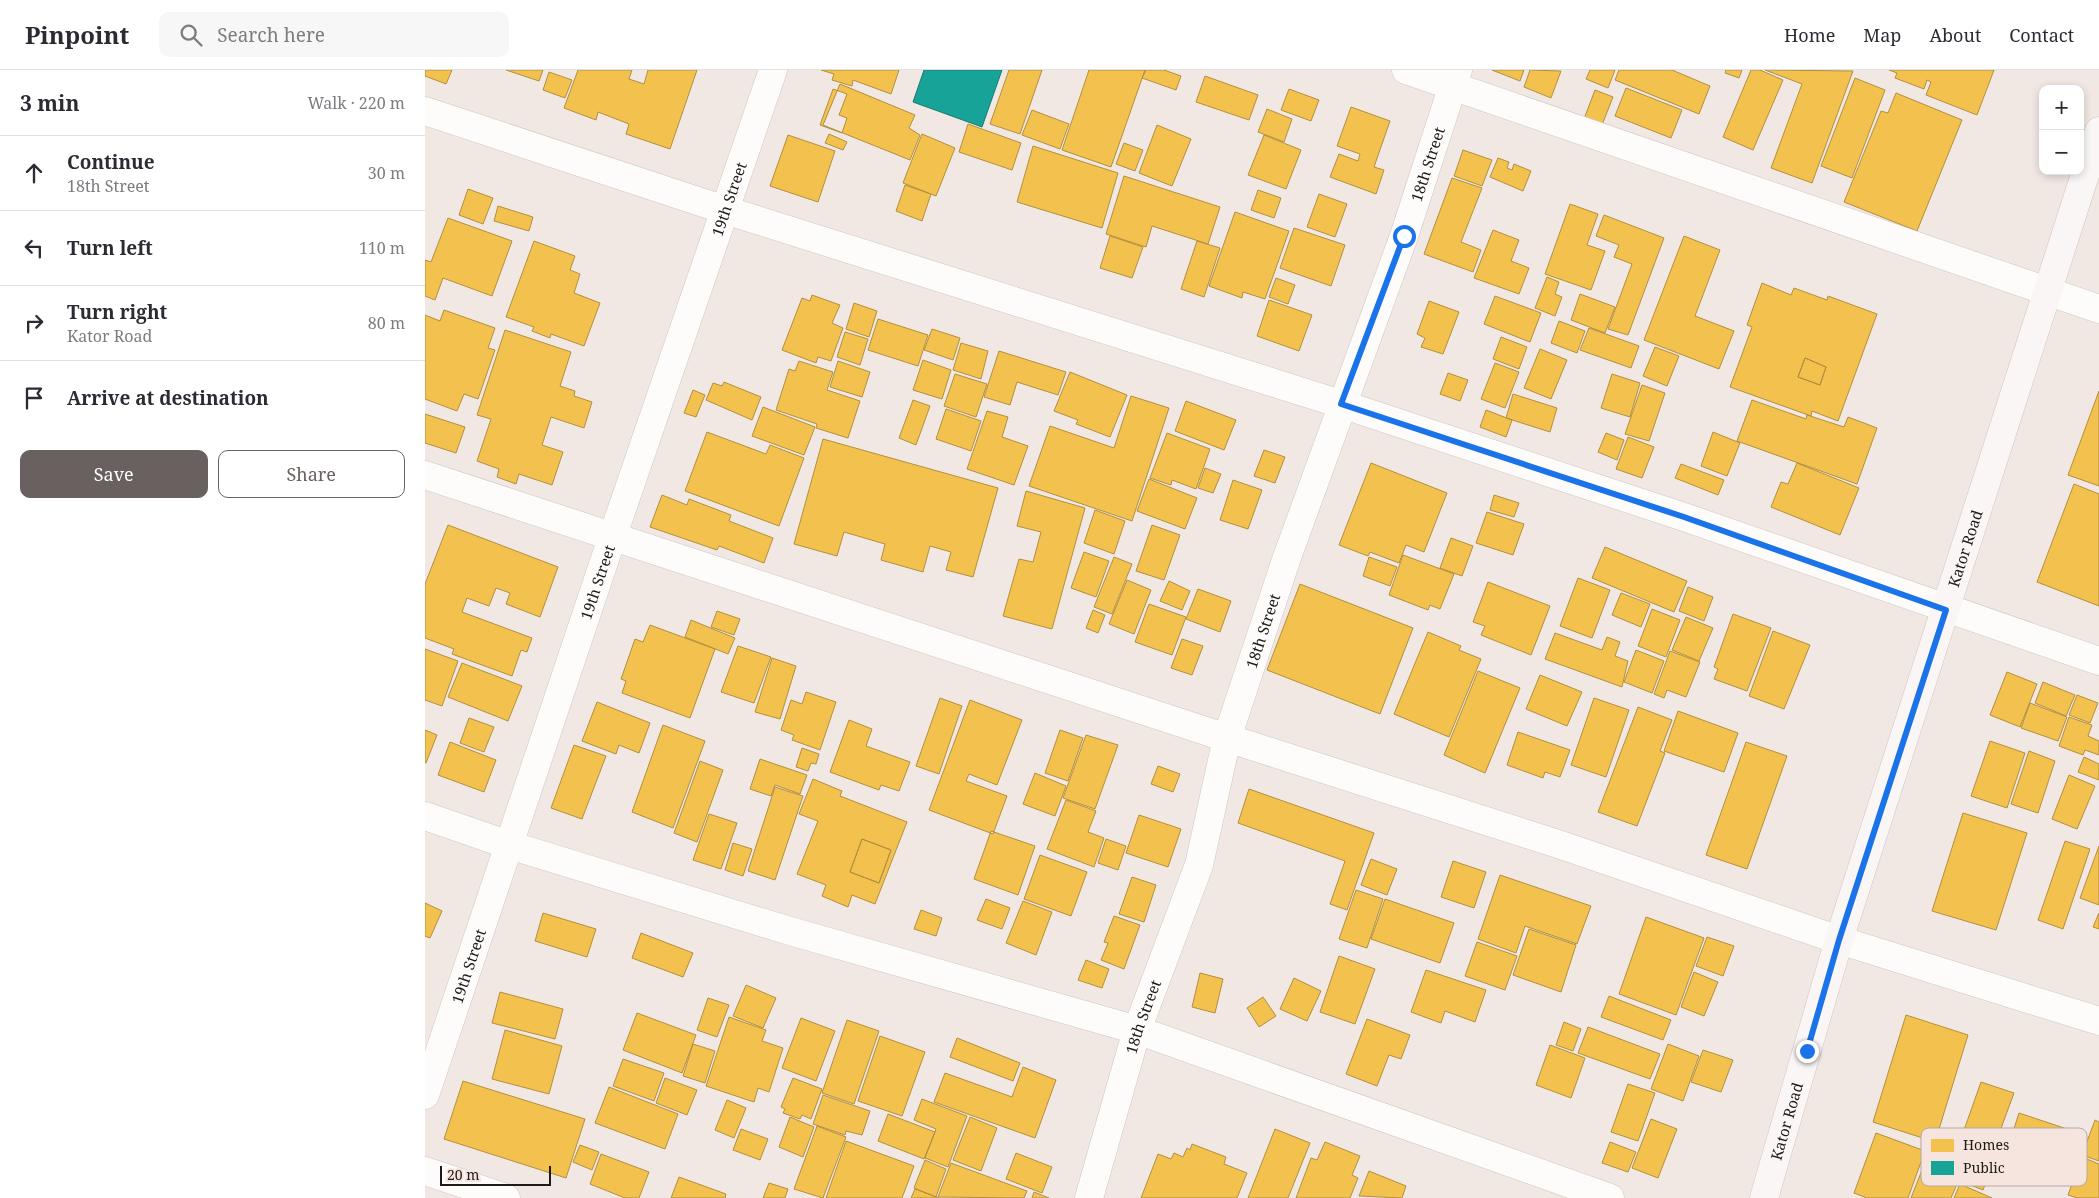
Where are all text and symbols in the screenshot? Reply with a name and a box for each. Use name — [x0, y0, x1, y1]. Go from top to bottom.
search box — [159, 12, 509, 57]
text: Pinpoint — [25, 18, 129, 51]
icon: search — [177, 21, 205, 49]
text: Search here — [217, 22, 325, 48]
text: Home — [1784, 23, 1835, 47]
text: Map — [1863, 23, 1901, 47]
text: About — [1929, 23, 1981, 47]
text: Contact — [2009, 23, 2074, 47]
map controls — [2039, 85, 2084, 175]
button: + — [2039, 85, 2084, 130]
text: 3 min — [20, 89, 79, 117]
text: Walk · 220 m — [308, 92, 405, 114]
street label: 18th Street — [1406, 124, 1449, 204]
button: − — [2039, 130, 2084, 175]
text: Continue — [67, 149, 155, 175]
icon: ahead — [20, 159, 48, 187]
street label: 19th Street — [707, 159, 751, 239]
text: 30 m — [368, 162, 405, 184]
text: 18th Street — [67, 175, 149, 197]
route start — [1393, 225, 1416, 248]
icon: left — [20, 234, 48, 262]
text: Turn left — [67, 235, 153, 261]
text: 110 m — [359, 237, 405, 259]
text: Turn right — [67, 299, 167, 325]
icon: right — [20, 309, 48, 337]
text: 80 m — [368, 312, 405, 334]
text: Kator Road — [67, 325, 152, 347]
icon: arrive — [20, 384, 48, 412]
text: Arrive at destination — [67, 385, 269, 411]
button: Save — [20, 450, 208, 498]
button: Share — [218, 450, 405, 498]
street label: Kator Road — [1943, 507, 1987, 590]
street label: 19th Street — [575, 542, 619, 622]
street label: 18th Street — [1241, 591, 1284, 671]
street label: 19th Street — [446, 926, 490, 1006]
street label: 18th Street — [1121, 977, 1165, 1056]
route end — [1796, 1040, 1819, 1063]
street label: Kator Road — [1766, 1080, 1807, 1162]
legend — [1921, 1128, 2087, 1186]
text: Homes — [1963, 1135, 2009, 1154]
text: Public — [1963, 1158, 2005, 1177]
scale bar — [440, 1163, 551, 1186]
text: 20 m — [447, 1165, 480, 1184]

